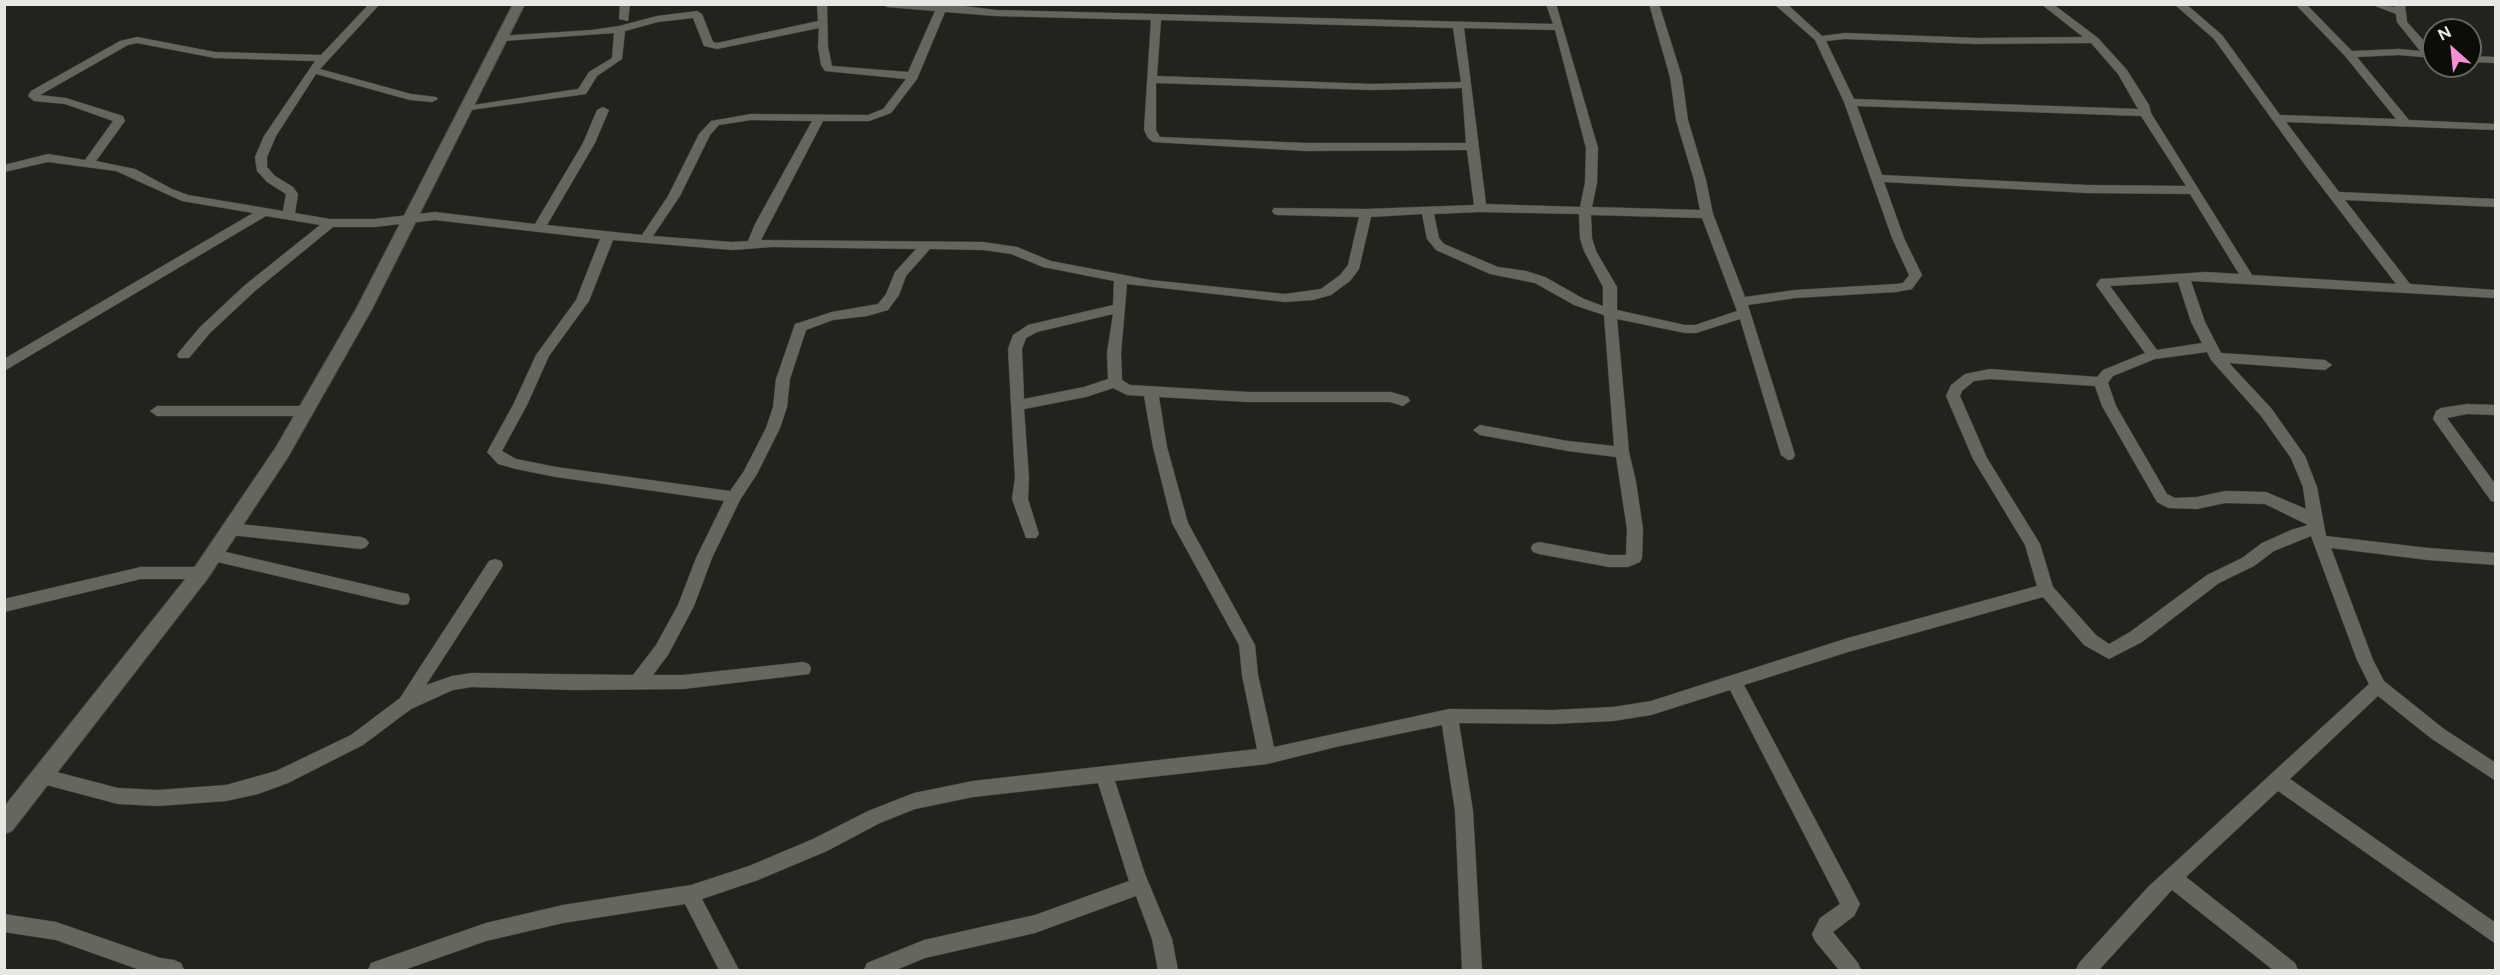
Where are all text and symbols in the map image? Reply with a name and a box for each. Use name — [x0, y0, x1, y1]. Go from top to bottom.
north arrow — [2422, 18, 2482, 78]
text: N — [2435, 22, 2454, 45]

